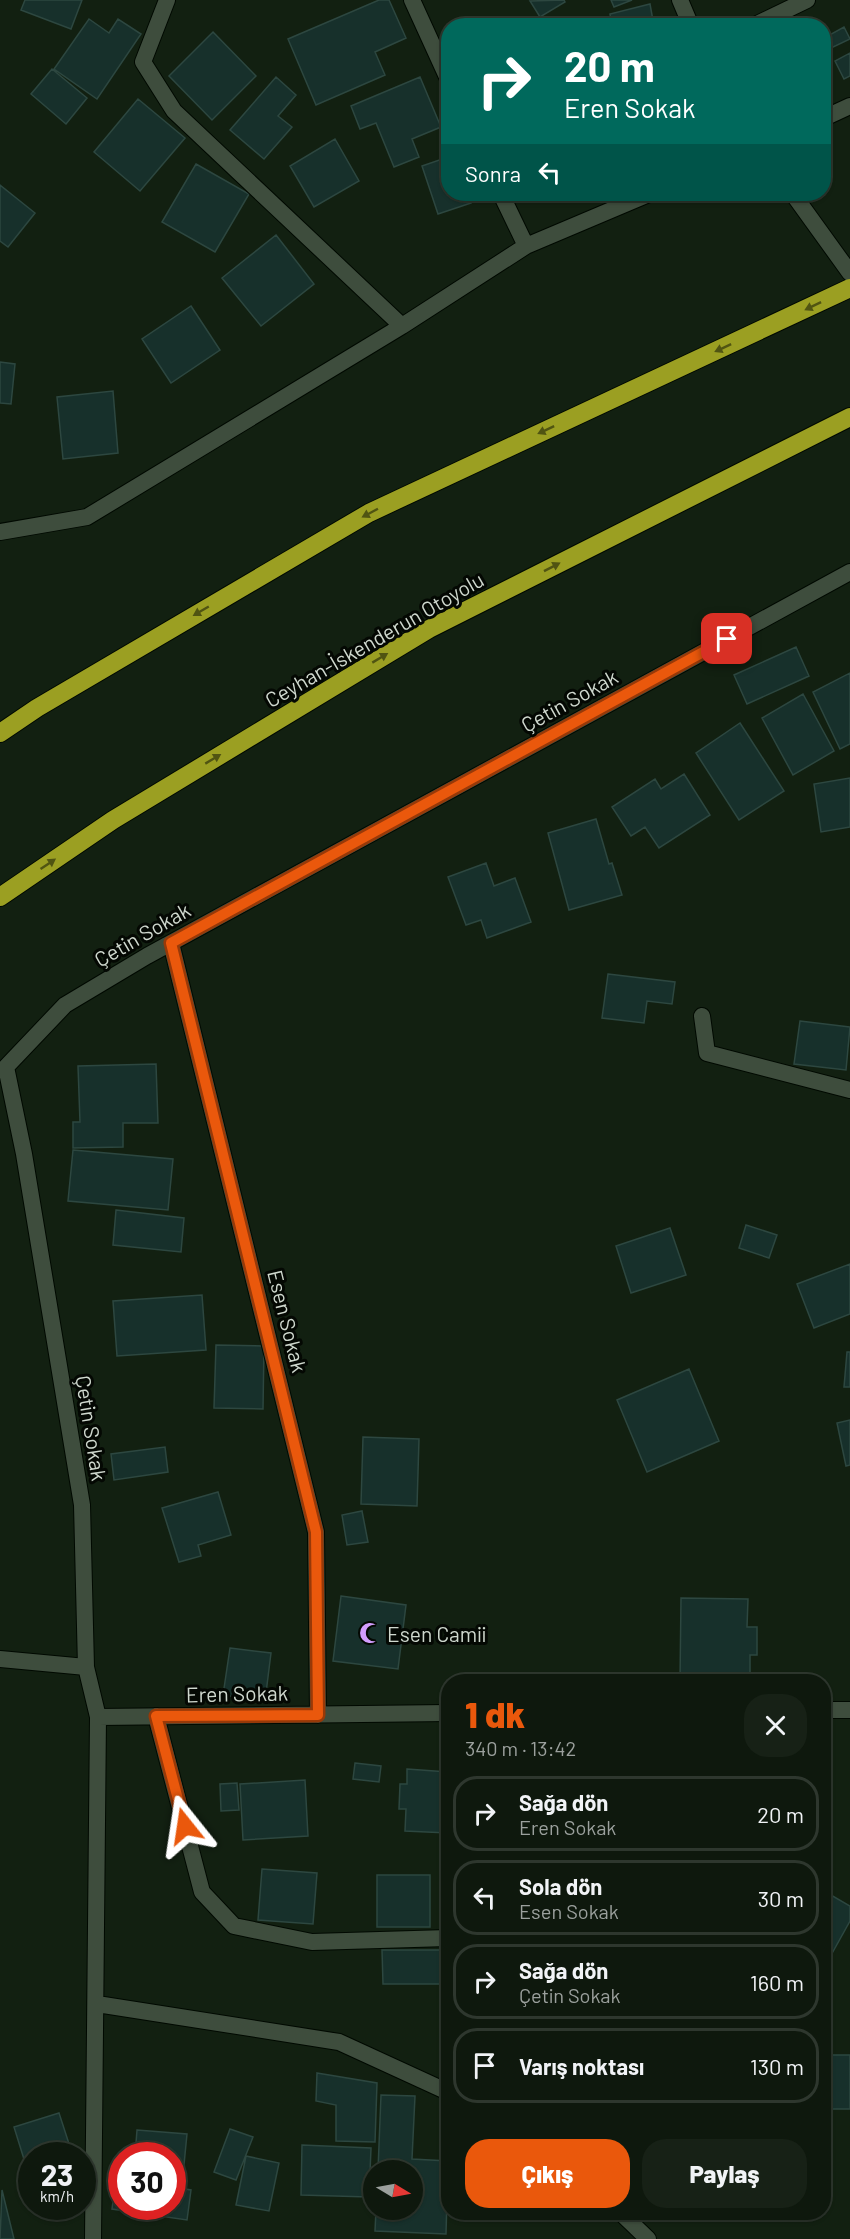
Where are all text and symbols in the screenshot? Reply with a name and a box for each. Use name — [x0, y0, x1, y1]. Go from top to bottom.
text: 20 m — [564, 40, 655, 90]
icon: right — [465, 42, 543, 120]
text: Eren Sokak — [564, 91, 695, 123]
icon: left — [533, 156, 566, 189]
text: Sonra — [465, 160, 521, 186]
one-way arrow — [805, 301, 822, 311]
one-way arrow — [715, 344, 732, 353]
one-way arrow — [538, 426, 555, 435]
one-way arrow — [361, 508, 378, 518]
one-way arrow — [543, 562, 560, 571]
street label: Ceyhan-İskenderun Otoyolu — [260, 566, 488, 712]
one-way arrow — [193, 606, 209, 617]
pin — [701, 613, 752, 664]
icon: arrive — [710, 622, 743, 655]
one-way arrow — [372, 653, 388, 664]
street label: Çetin Sokak — [516, 663, 622, 737]
one-way arrow — [205, 754, 221, 765]
one-way arrow — [40, 858, 56, 870]
street label: Çetin Sokak — [90, 897, 194, 971]
street label: Esen Sokak — [263, 1267, 313, 1375]
street label: Çetin Sokak — [71, 1373, 113, 1483]
mosque icon: Esen Camii — [358, 1621, 382, 1645]
place label: Esen Camii — [387, 1621, 486, 1646]
street label: Eren Sokak — [186, 1680, 288, 1706]
text: 1 dk — [465, 1692, 525, 1735]
button: close — [744, 1694, 807, 1757]
text: 340 m · 13:42 — [465, 1736, 576, 1760]
text: Sağa dön — [519, 1789, 608, 1815]
position arrow — [153, 1794, 217, 1858]
icon: right — [468, 1797, 501, 1830]
text: 20 m — [757, 1801, 804, 1827]
text: Eren Sokak — [519, 1815, 616, 1839]
text: Sola dön — [519, 1873, 602, 1899]
icon: left — [468, 1881, 501, 1914]
text: 30 m — [758, 1885, 804, 1911]
text: Esen Sokak — [519, 1899, 619, 1923]
text: Sağa dön — [519, 1957, 608, 1983]
icon: right — [468, 1965, 501, 1998]
text: 160 m — [750, 1969, 804, 1995]
text: Çetin Sokak — [519, 1983, 621, 2007]
icon: arrive — [468, 2049, 501, 2082]
text: Varış noktası — [519, 2053, 644, 2079]
text: 130 m — [750, 2053, 804, 2079]
button: Çıkış — [465, 2139, 630, 2208]
button: Paylaş — [642, 2139, 807, 2208]
speed limit sign: 30 — [108, 2142, 186, 2220]
text: 23 — [41, 2156, 73, 2192]
north arrow — [363, 2160, 423, 2220]
map controls — [363, 2160, 423, 2220]
text: km/h — [40, 2187, 74, 2205]

